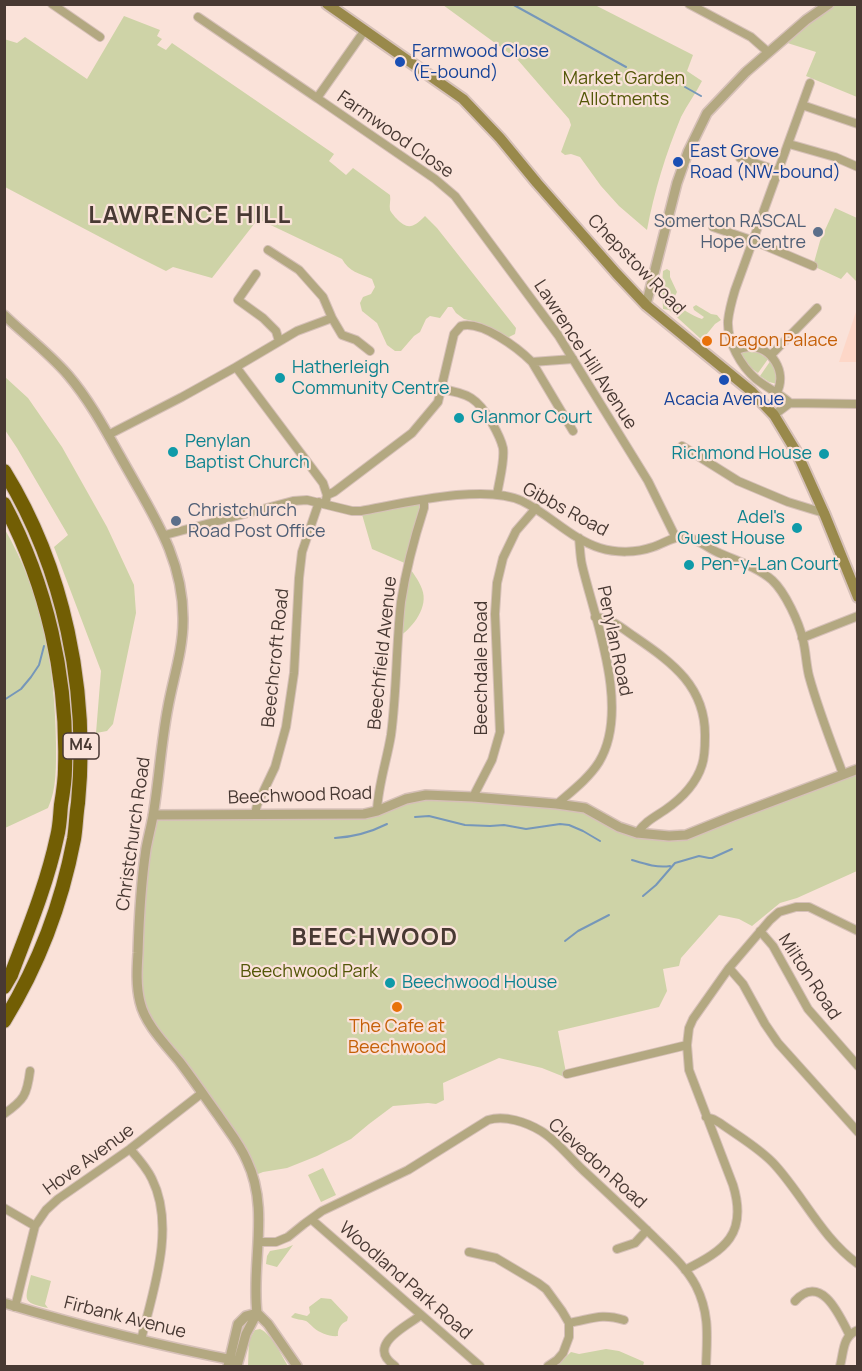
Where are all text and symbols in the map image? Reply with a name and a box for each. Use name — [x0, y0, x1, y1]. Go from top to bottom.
place label: Farmwood Close (E-bound) — [412, 41, 549, 84]
marker: Farmwood Close (E-bound) — [393, 55, 407, 69]
park label: Market Garden Allotments — [563, 68, 685, 110]
street label: Farmwood Close — [333, 87, 457, 183]
place label: East Grove Road (NW-bound) — [690, 141, 841, 184]
marker: East Grove Road (NW-bound) — [671, 155, 685, 169]
district label: LAWRENCE HILL — [88, 202, 292, 230]
street label: Chepstow Road — [583, 210, 689, 320]
place label: Somerton RASCAL Hope Centre — [654, 211, 806, 254]
marker: Somerton RASCAL Hope Centre — [811, 225, 825, 239]
street label: Lawrence Hill Avenue — [529, 276, 641, 434]
place label: Dragon Palace — [719, 330, 838, 352]
marker: Dragon Palace — [700, 334, 714, 348]
place label: Hatherleigh Community Centre — [292, 357, 450, 400]
marker: Hatherleigh Community Centre — [273, 371, 287, 385]
marker: Acacia Avenue — [717, 373, 731, 387]
place label: Acacia Avenue — [664, 389, 784, 411]
place label: Glanmor Court — [471, 407, 592, 429]
marker: Glanmor Court — [452, 411, 466, 425]
place label: Penylan Baptist Church — [185, 431, 310, 474]
place label: Richmond House — [671, 443, 812, 465]
marker: Penylan Baptist Church — [166, 445, 180, 459]
marker: Richmond House — [817, 447, 831, 461]
street label: Gibbs Road — [519, 478, 611, 542]
place label: Christchurch Road Post Office — [188, 500, 326, 542]
place label: Adel's Guest House — [677, 507, 785, 550]
marker: Christchurch Road Post Office — [169, 514, 183, 528]
marker: Adel's Guest House — [790, 521, 804, 535]
place label: Pen-y-Lan Court — [701, 554, 839, 576]
marker: Pen-y-Lan Court — [682, 558, 696, 572]
street label: Beechfield Avenue — [364, 575, 402, 731]
street label: Penylan Road — [592, 584, 636, 698]
street label: Beechcroft Road — [258, 588, 294, 728]
street label: Beechdale Road — [471, 601, 493, 735]
road number: M4 — [63, 733, 99, 759]
street label: Christchurch Road — [113, 756, 155, 912]
street label: Beechwood Road — [227, 783, 373, 809]
district label: BEECHWOOD — [292, 924, 458, 952]
street label: Milton Road — [773, 930, 845, 1024]
park label: Beechwood Park — [240, 961, 378, 983]
place label: Beechwood House — [402, 972, 557, 994]
marker: Beechwood House — [383, 976, 397, 990]
marker: The Cafe at Beechwood — [390, 1000, 404, 1014]
place label: The Cafe at Beechwood — [348, 1016, 446, 1058]
street label: Clevedon Road — [543, 1114, 651, 1214]
street label: Hove Avenue — [39, 1120, 139, 1200]
street label: Woodland Park Road — [334, 1217, 476, 1345]
street label: Firbank Avenue — [62, 1292, 188, 1344]

